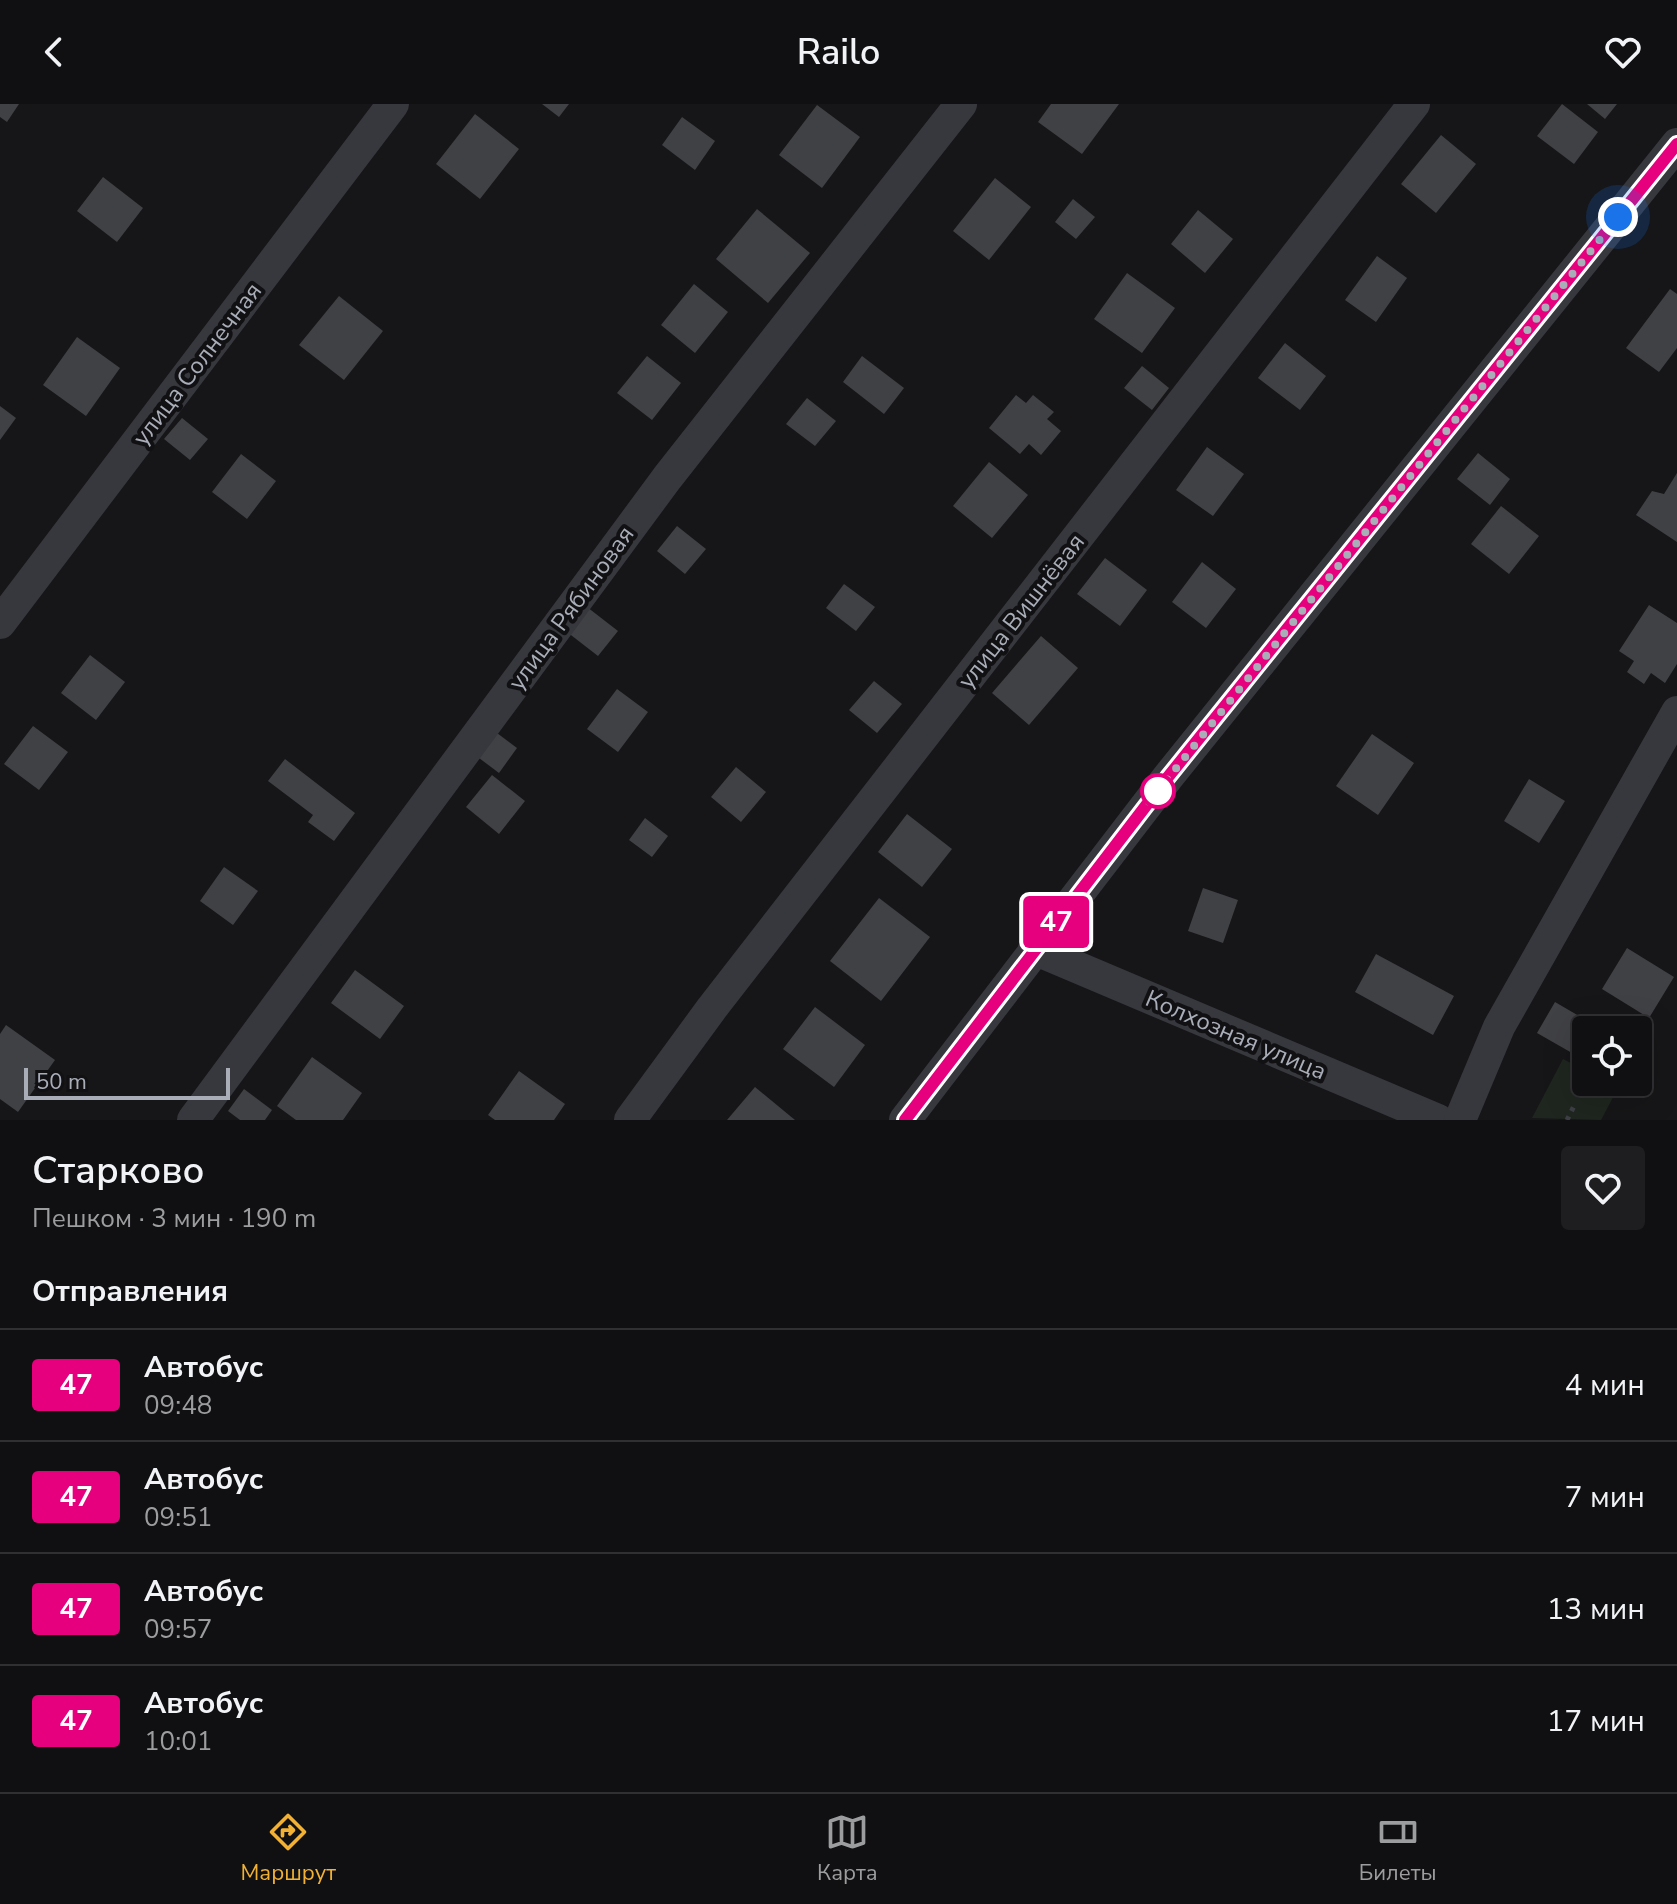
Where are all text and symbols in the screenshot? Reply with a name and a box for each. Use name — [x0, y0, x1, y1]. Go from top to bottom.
text: Railo — [797, 28, 880, 77]
icon: back — [32, 30, 76, 74]
icon: heart — [1601, 30, 1645, 74]
your location — [1598, 197, 1638, 237]
street label: улица Солнечная — [125, 276, 269, 452]
street label: улица Рябиновая — [501, 520, 641, 696]
street label: улица Вишнёвая — [950, 527, 1092, 695]
unlabelled marker — [1141, 774, 1175, 808]
line badge: 47 — [1020, 896, 1092, 948]
text: 47 — [1039, 903, 1073, 941]
street label: Колхозная улица — [1141, 982, 1331, 1088]
map controls — [1572, 1016, 1652, 1096]
button: locate — [1572, 1016, 1652, 1096]
scale bar — [24, 1064, 230, 1100]
text: 50 m — [36, 1067, 87, 1097]
text: Старково — [32, 1145, 204, 1196]
button: heart — [1561, 1146, 1645, 1230]
text: Пешком · 3 мин · 190 m — [32, 1201, 316, 1236]
text: Отправления — [32, 1271, 228, 1312]
text: Автобус — [144, 1347, 263, 1388]
text: 4 мин — [1564, 1365, 1645, 1406]
text: 47 — [59, 1366, 93, 1404]
text: 09:48 — [144, 1388, 212, 1423]
text: Автобус — [144, 1459, 263, 1500]
text: 7 мин — [1564, 1477, 1645, 1518]
text: 47 — [59, 1478, 93, 1516]
text: 09:51 — [144, 1500, 212, 1535]
text: Автобус — [144, 1571, 263, 1612]
text: 13 мин — [1546, 1589, 1645, 1630]
text: 47 — [59, 1590, 93, 1628]
text: 09:57 — [144, 1612, 212, 1647]
text: Автобус — [144, 1683, 263, 1724]
text: 17 мин — [1546, 1701, 1645, 1742]
text: 47 — [59, 1702, 93, 1740]
text: 10:01 — [144, 1724, 212, 1759]
tab: Маршрут — [241, 1810, 336, 1888]
tab: Карта — [817, 1810, 878, 1888]
tab: Билеты — [1359, 1810, 1436, 1888]

